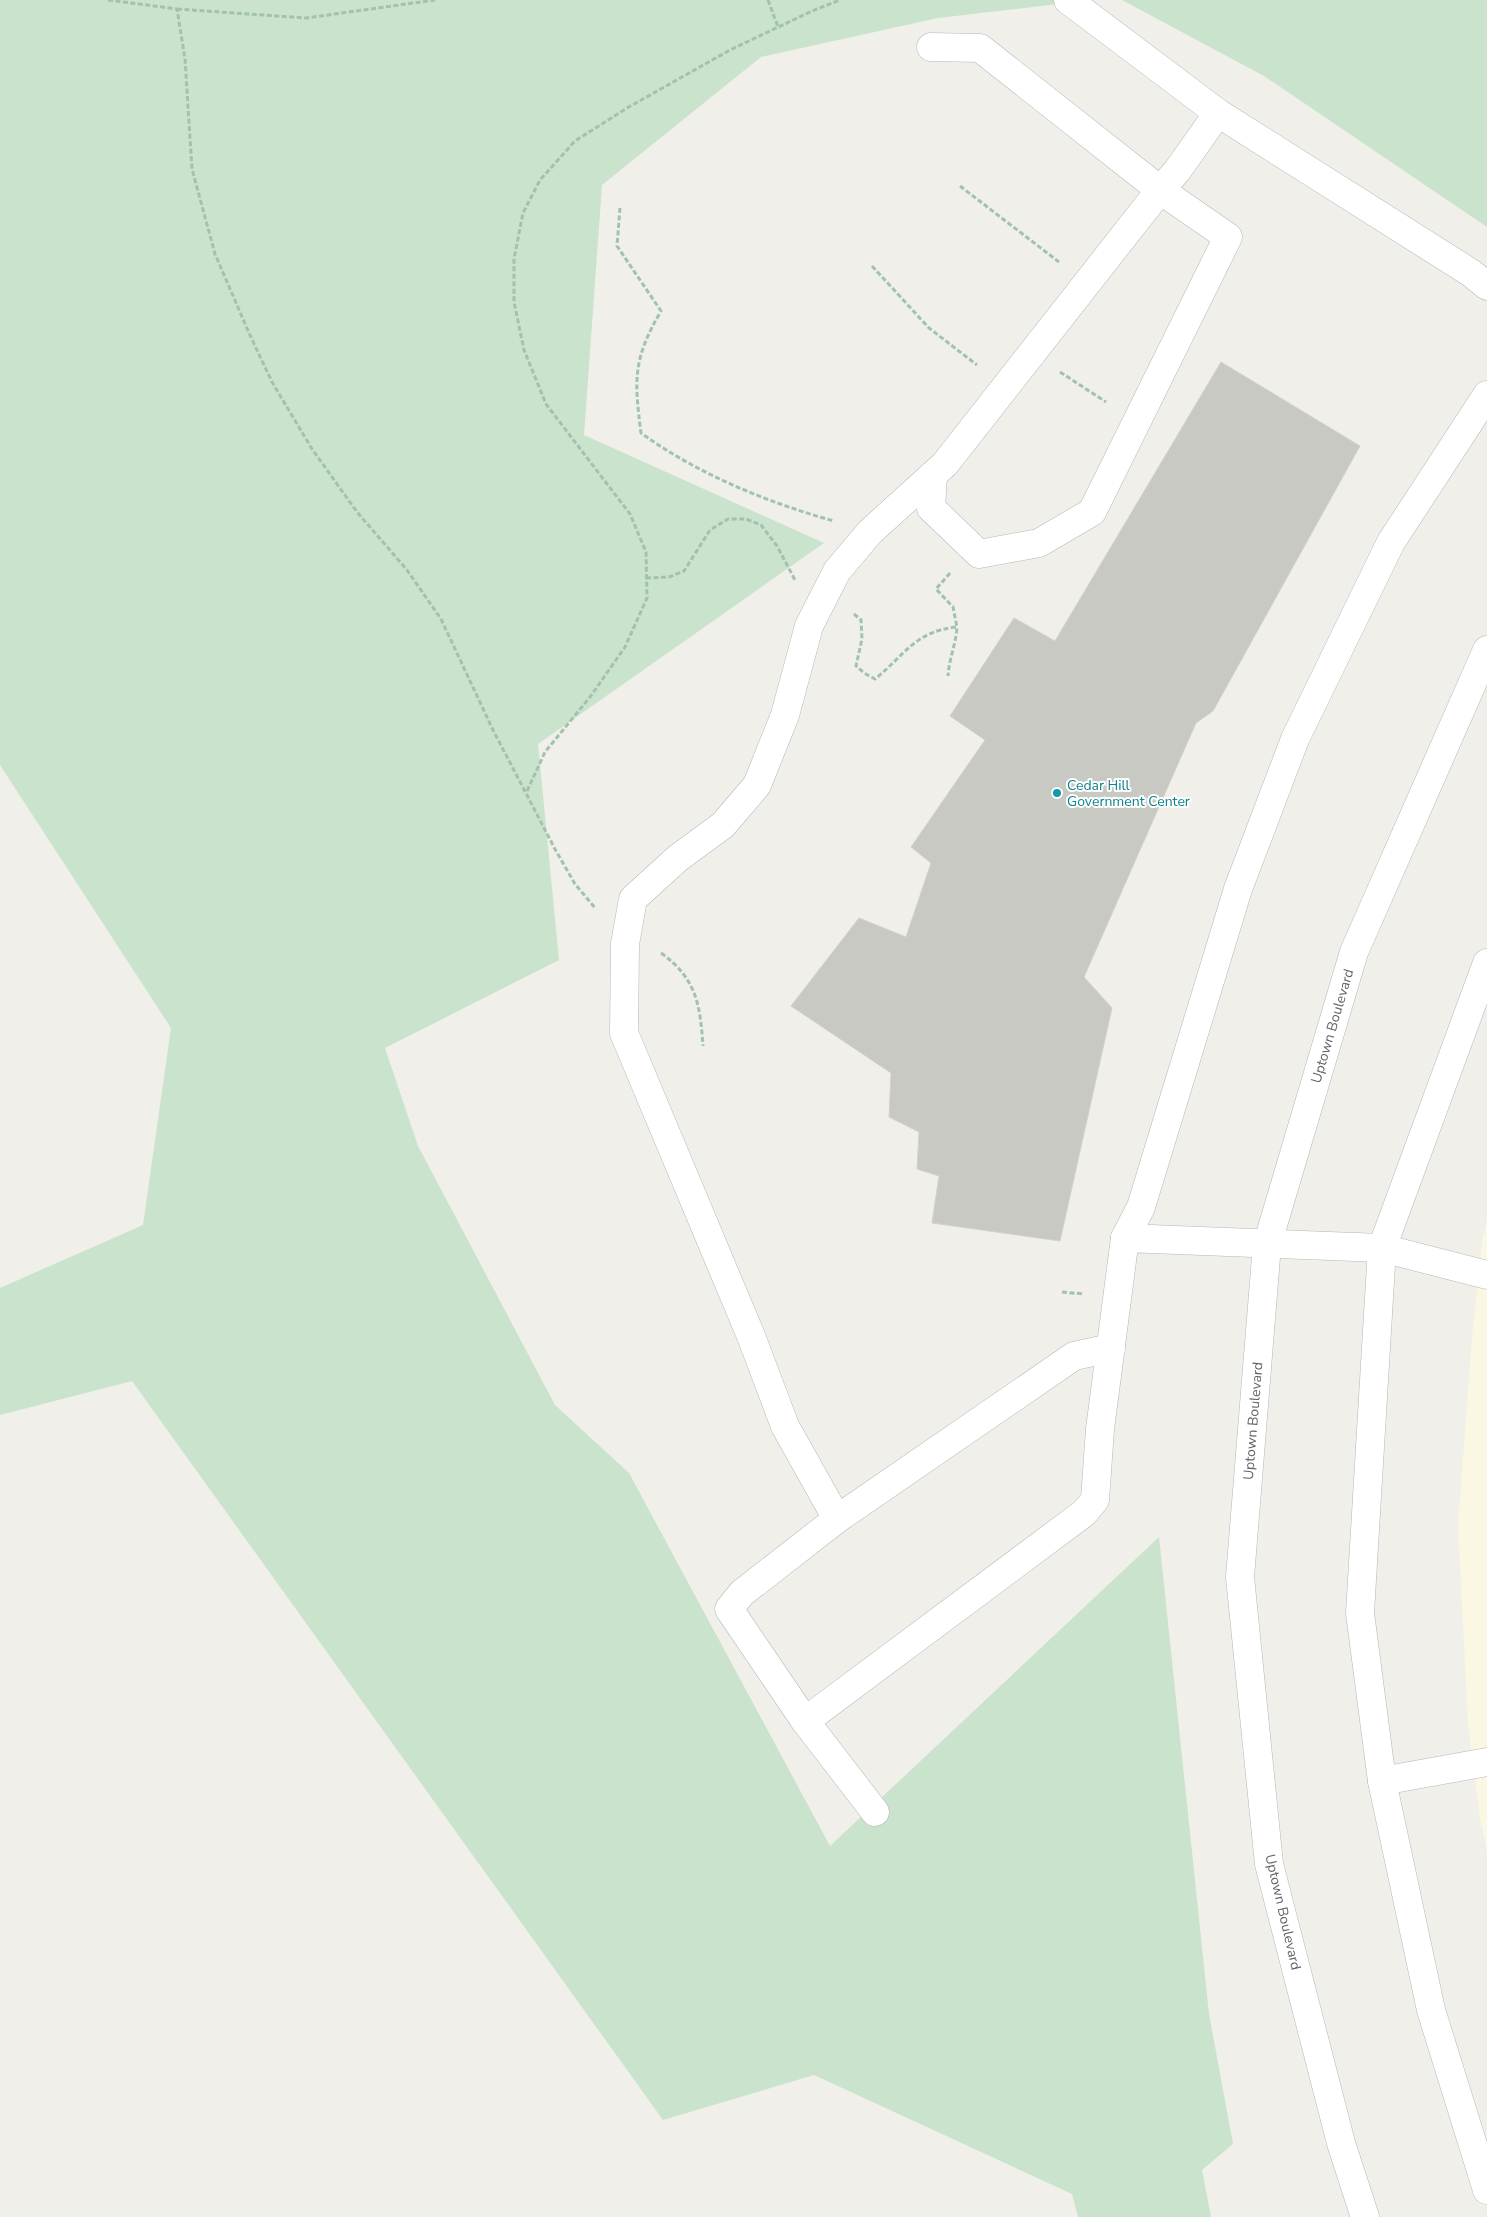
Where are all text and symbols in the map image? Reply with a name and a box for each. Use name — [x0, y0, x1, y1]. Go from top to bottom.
place label: Cedar Hill Government Center — [1067, 776, 1190, 811]
marker: Cedar Hill Government Center — [1051, 787, 1063, 799]
street label: Uptown Boulevard — [1306, 967, 1358, 1085]
street label: Uptown Boulevard — [1238, 1361, 1267, 1481]
street label: Uptown Boulevard — [1260, 1852, 1306, 1972]

